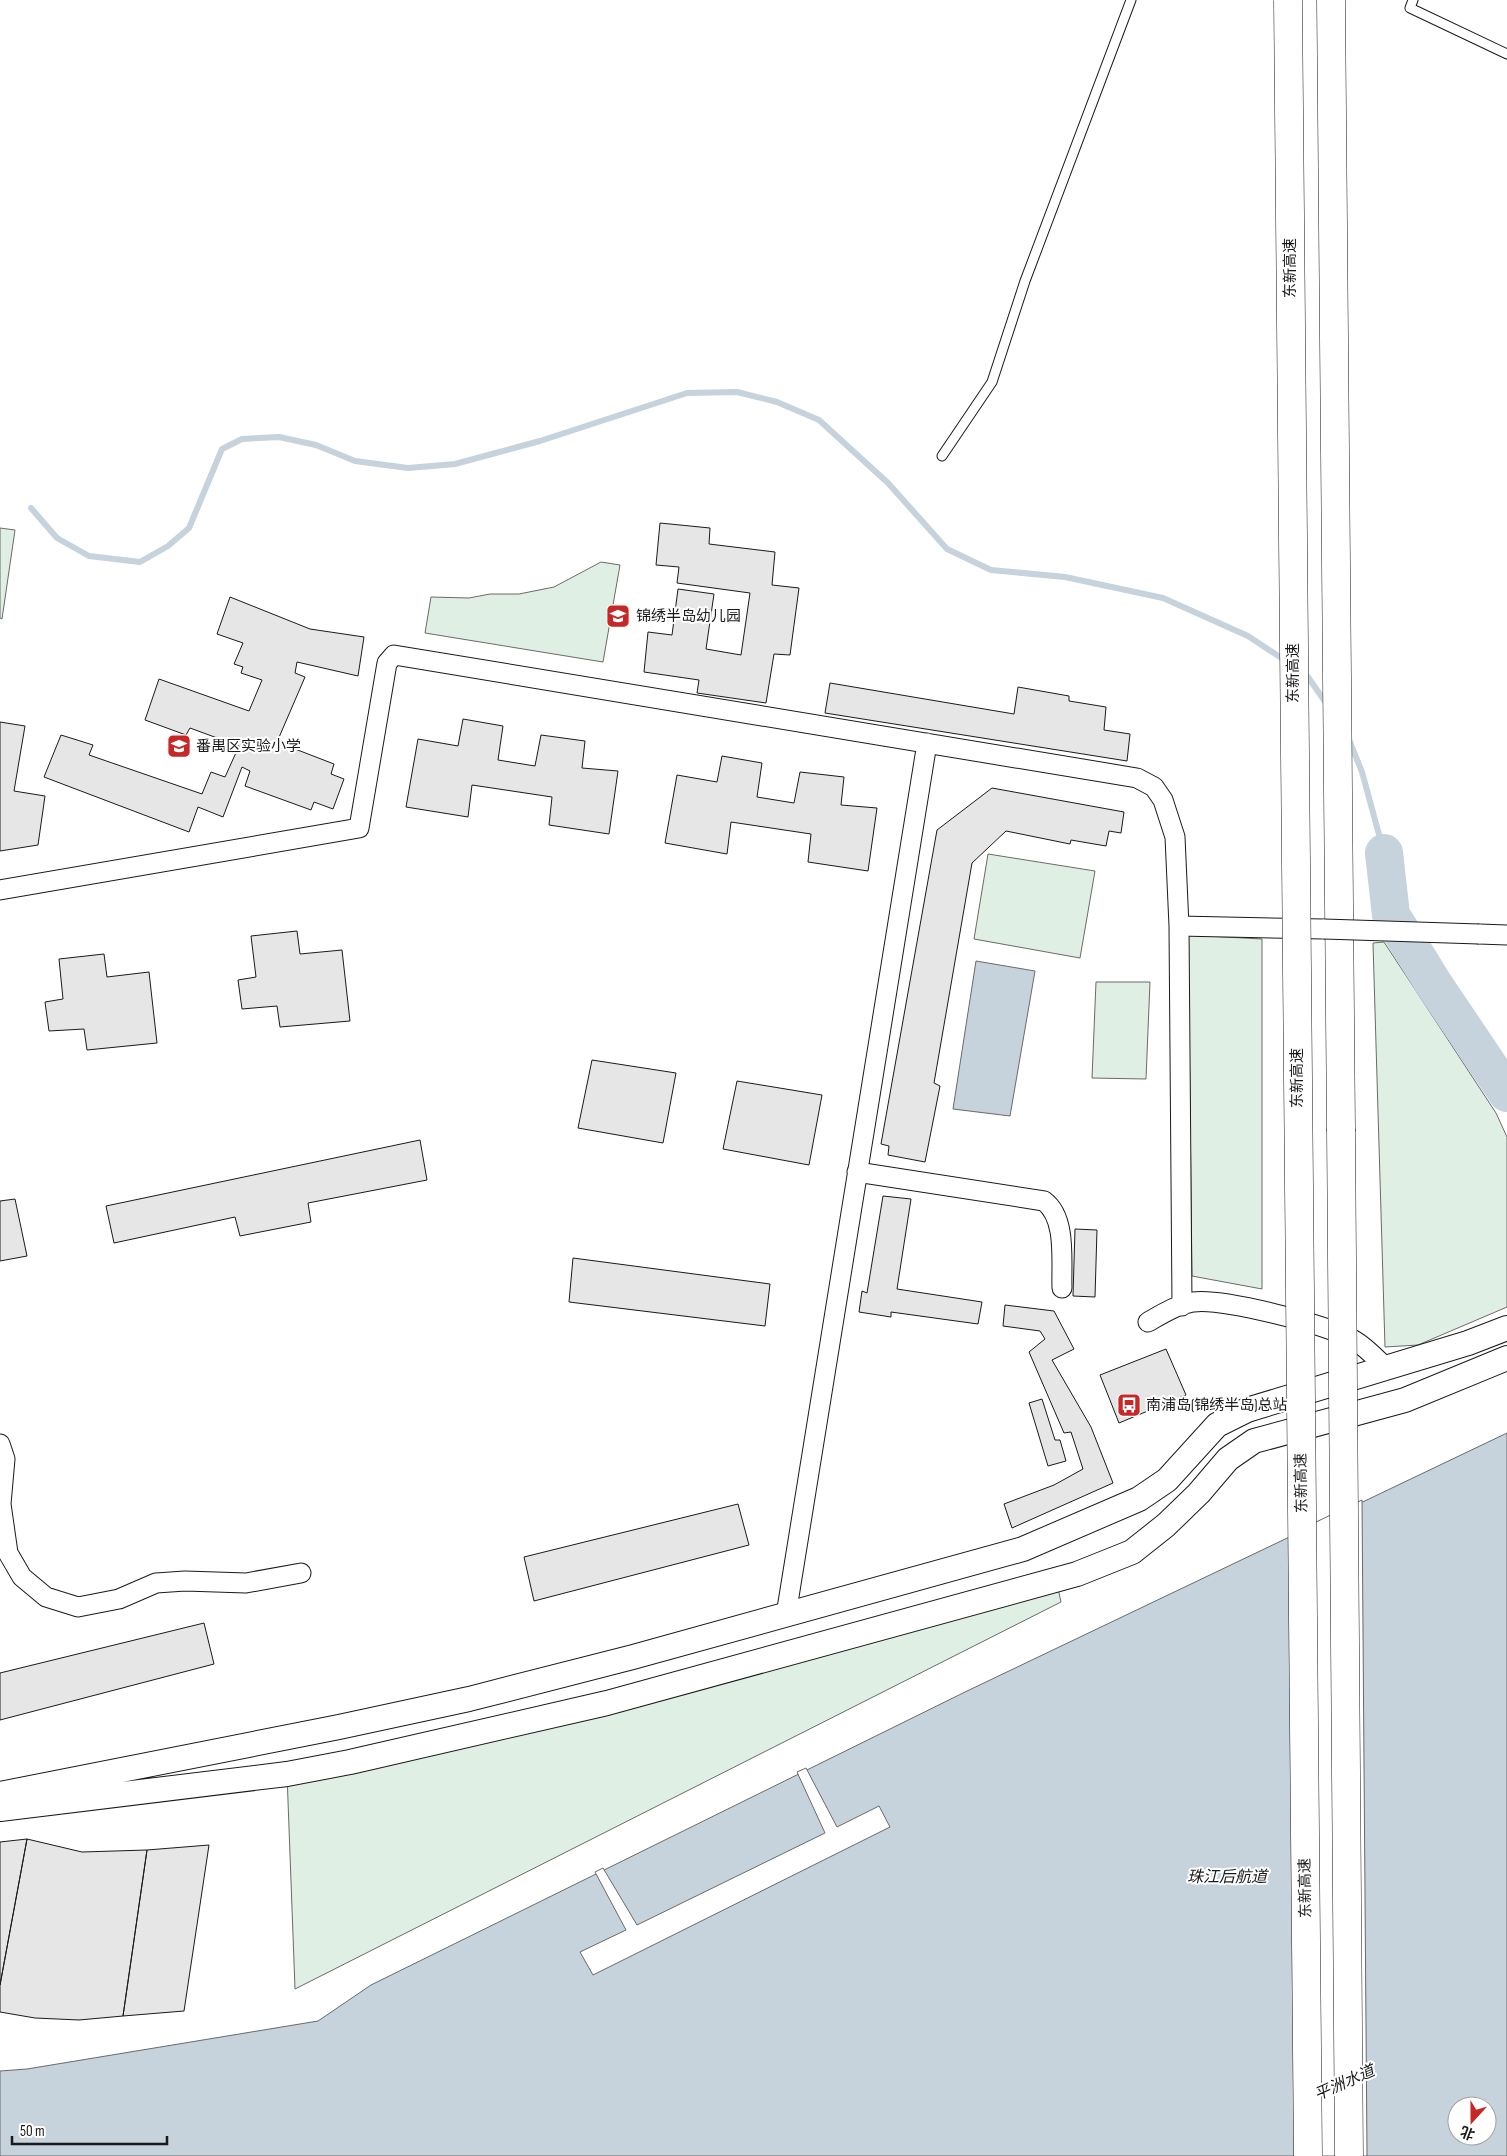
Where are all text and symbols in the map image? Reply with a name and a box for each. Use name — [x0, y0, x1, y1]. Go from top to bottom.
street label: 东新高速 — [1281, 238, 1300, 298]
school or university icon: 锦绣半岛幼儿园 — [605, 603, 631, 629]
place label: 锦绣半岛幼儿园 — [636, 607, 741, 626]
street label: 东新高速 — [1284, 643, 1303, 703]
school or university icon: 番禺区实验小学 — [166, 733, 192, 759]
place label: 番禺区实验小学 — [196, 737, 301, 756]
street label: 东新高速 — [1288, 1048, 1307, 1108]
bus stop icon: 南浦岛(锦绣半岛)总站 — [1116, 1392, 1142, 1418]
place label: 南浦岛(锦绣半岛)总站 — [1146, 1396, 1288, 1415]
street label: 东新高速 — [1291, 1453, 1312, 1513]
street label: 东新高速 — [1295, 1858, 1316, 1918]
water label: 珠江后航道 — [1187, 1868, 1269, 1887]
water label: 平洲水道 — [1312, 2061, 1380, 2105]
north arrow — [1447, 2096, 1497, 2146]
scale bar — [12, 2114, 168, 2146]
text: 50 m — [20, 2122, 45, 2141]
text: 北 — [1458, 2122, 1477, 2143]

